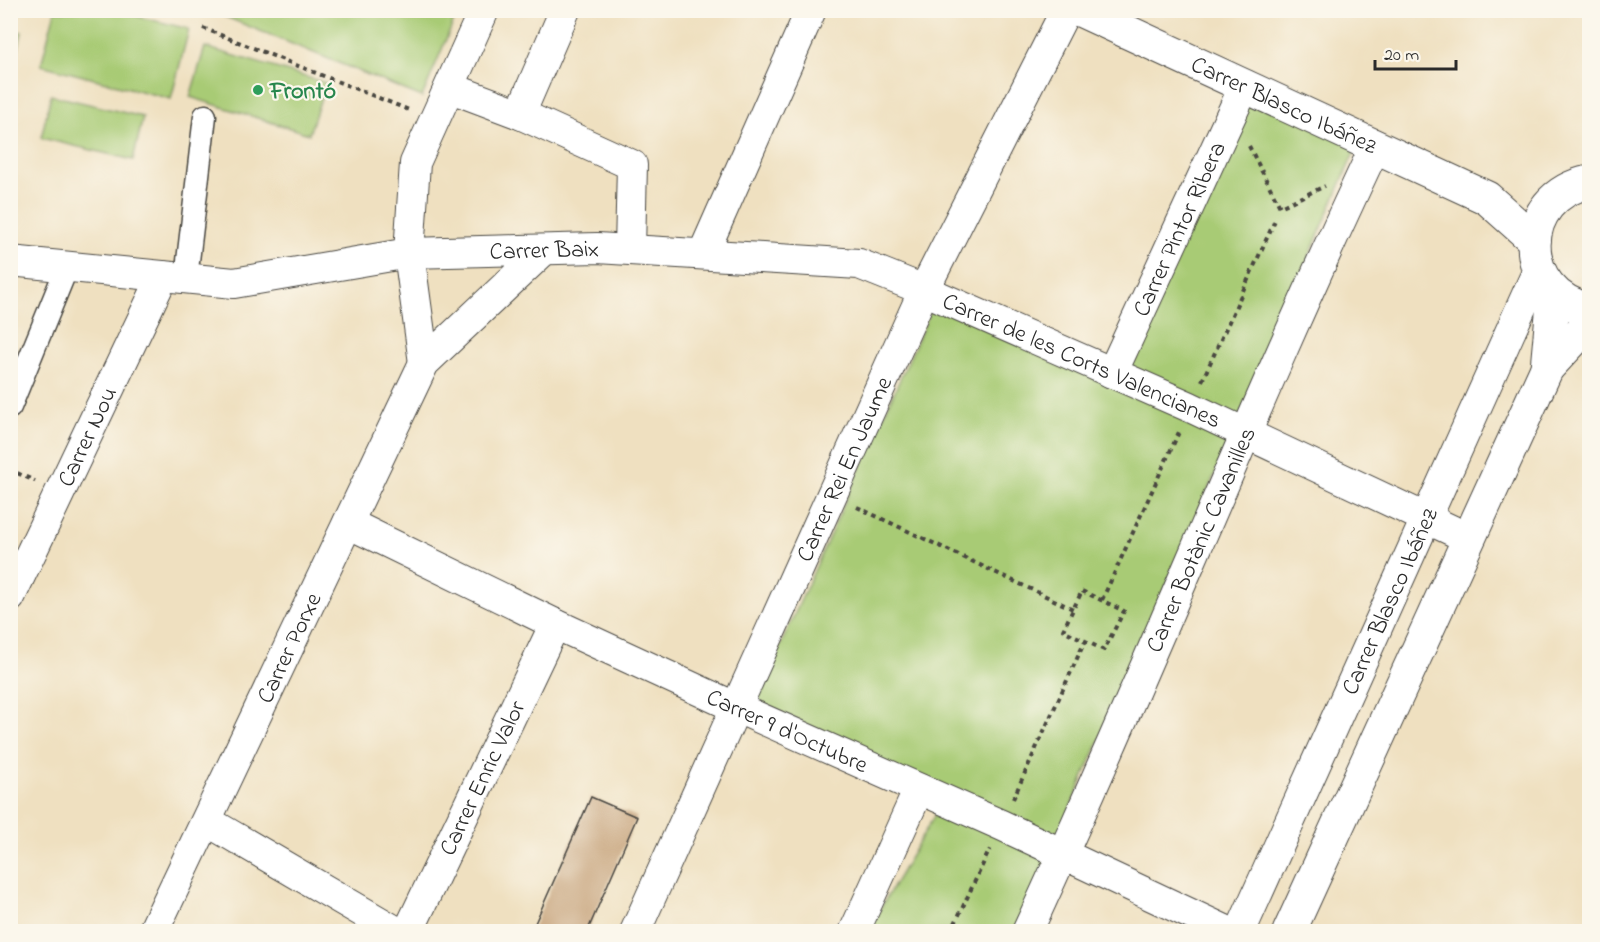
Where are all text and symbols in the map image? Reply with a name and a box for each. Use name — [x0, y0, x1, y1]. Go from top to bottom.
scale bar — [1375, 33, 1456, 71]
text: 20 m — [1384, 43, 1419, 69]
street label: Carrer Blasco Ibáñez — [1184, 48, 1383, 165]
place label: Frontó — [269, 75, 336, 110]
marker: Frontó — [251, 83, 265, 97]
street label: Carrer Pintor Ribera — [1125, 136, 1237, 323]
street label: Carrer Baix — [489, 233, 600, 271]
street label: Carrer de les Corts Valencianes — [936, 285, 1226, 439]
street label: Carrer Rei En Jaume — [789, 371, 903, 568]
street label: Carrer Nou — [50, 381, 128, 494]
street label: Carrer Botànic Cavanilles — [1138, 422, 1267, 659]
street label: Carrer Blasco Ibáñez — [1334, 502, 1449, 701]
street label: Carrer Porxe — [249, 587, 332, 710]
street label: Carrer 9 d'Octubre — [700, 681, 873, 784]
street label: Carrer Enric Valor — [432, 695, 536, 862]

